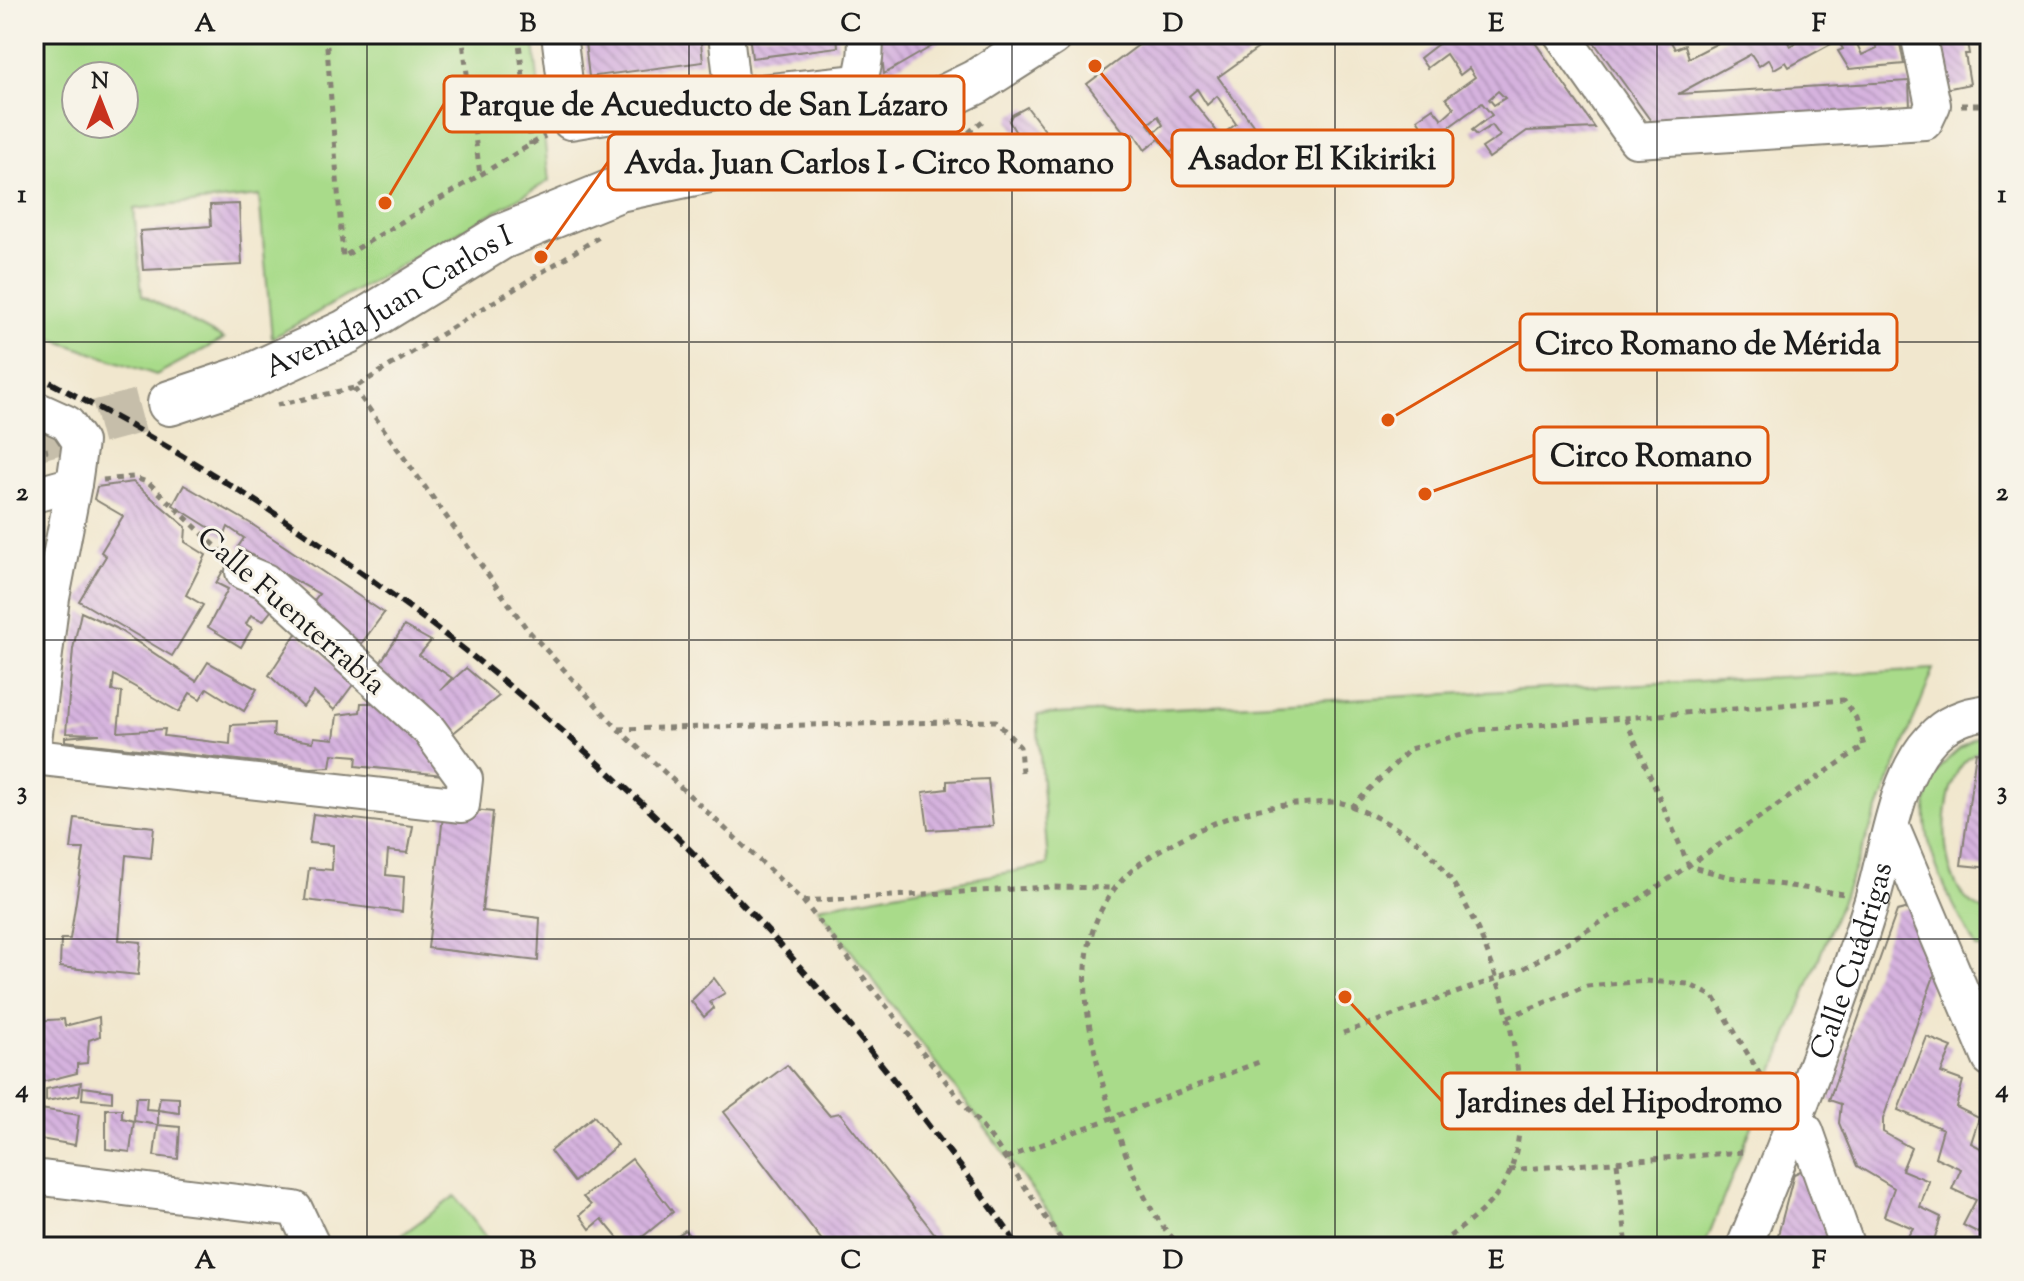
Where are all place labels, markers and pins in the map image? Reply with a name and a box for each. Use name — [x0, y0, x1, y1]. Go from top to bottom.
callout: Parque de Acueducto de San Lázaro — [444, 76, 964, 132]
callout: Asador El Kikiriki — [1172, 130, 1453, 186]
callout: Avda. Juan Carlos I - Circo Romano — [608, 134, 1130, 190]
callout: Circo Romano de Mérida — [1520, 314, 1897, 370]
callout: Circo Romano — [1534, 427, 1768, 483]
callout: Jardines del Hipodromo — [1442, 1073, 1798, 1129]

